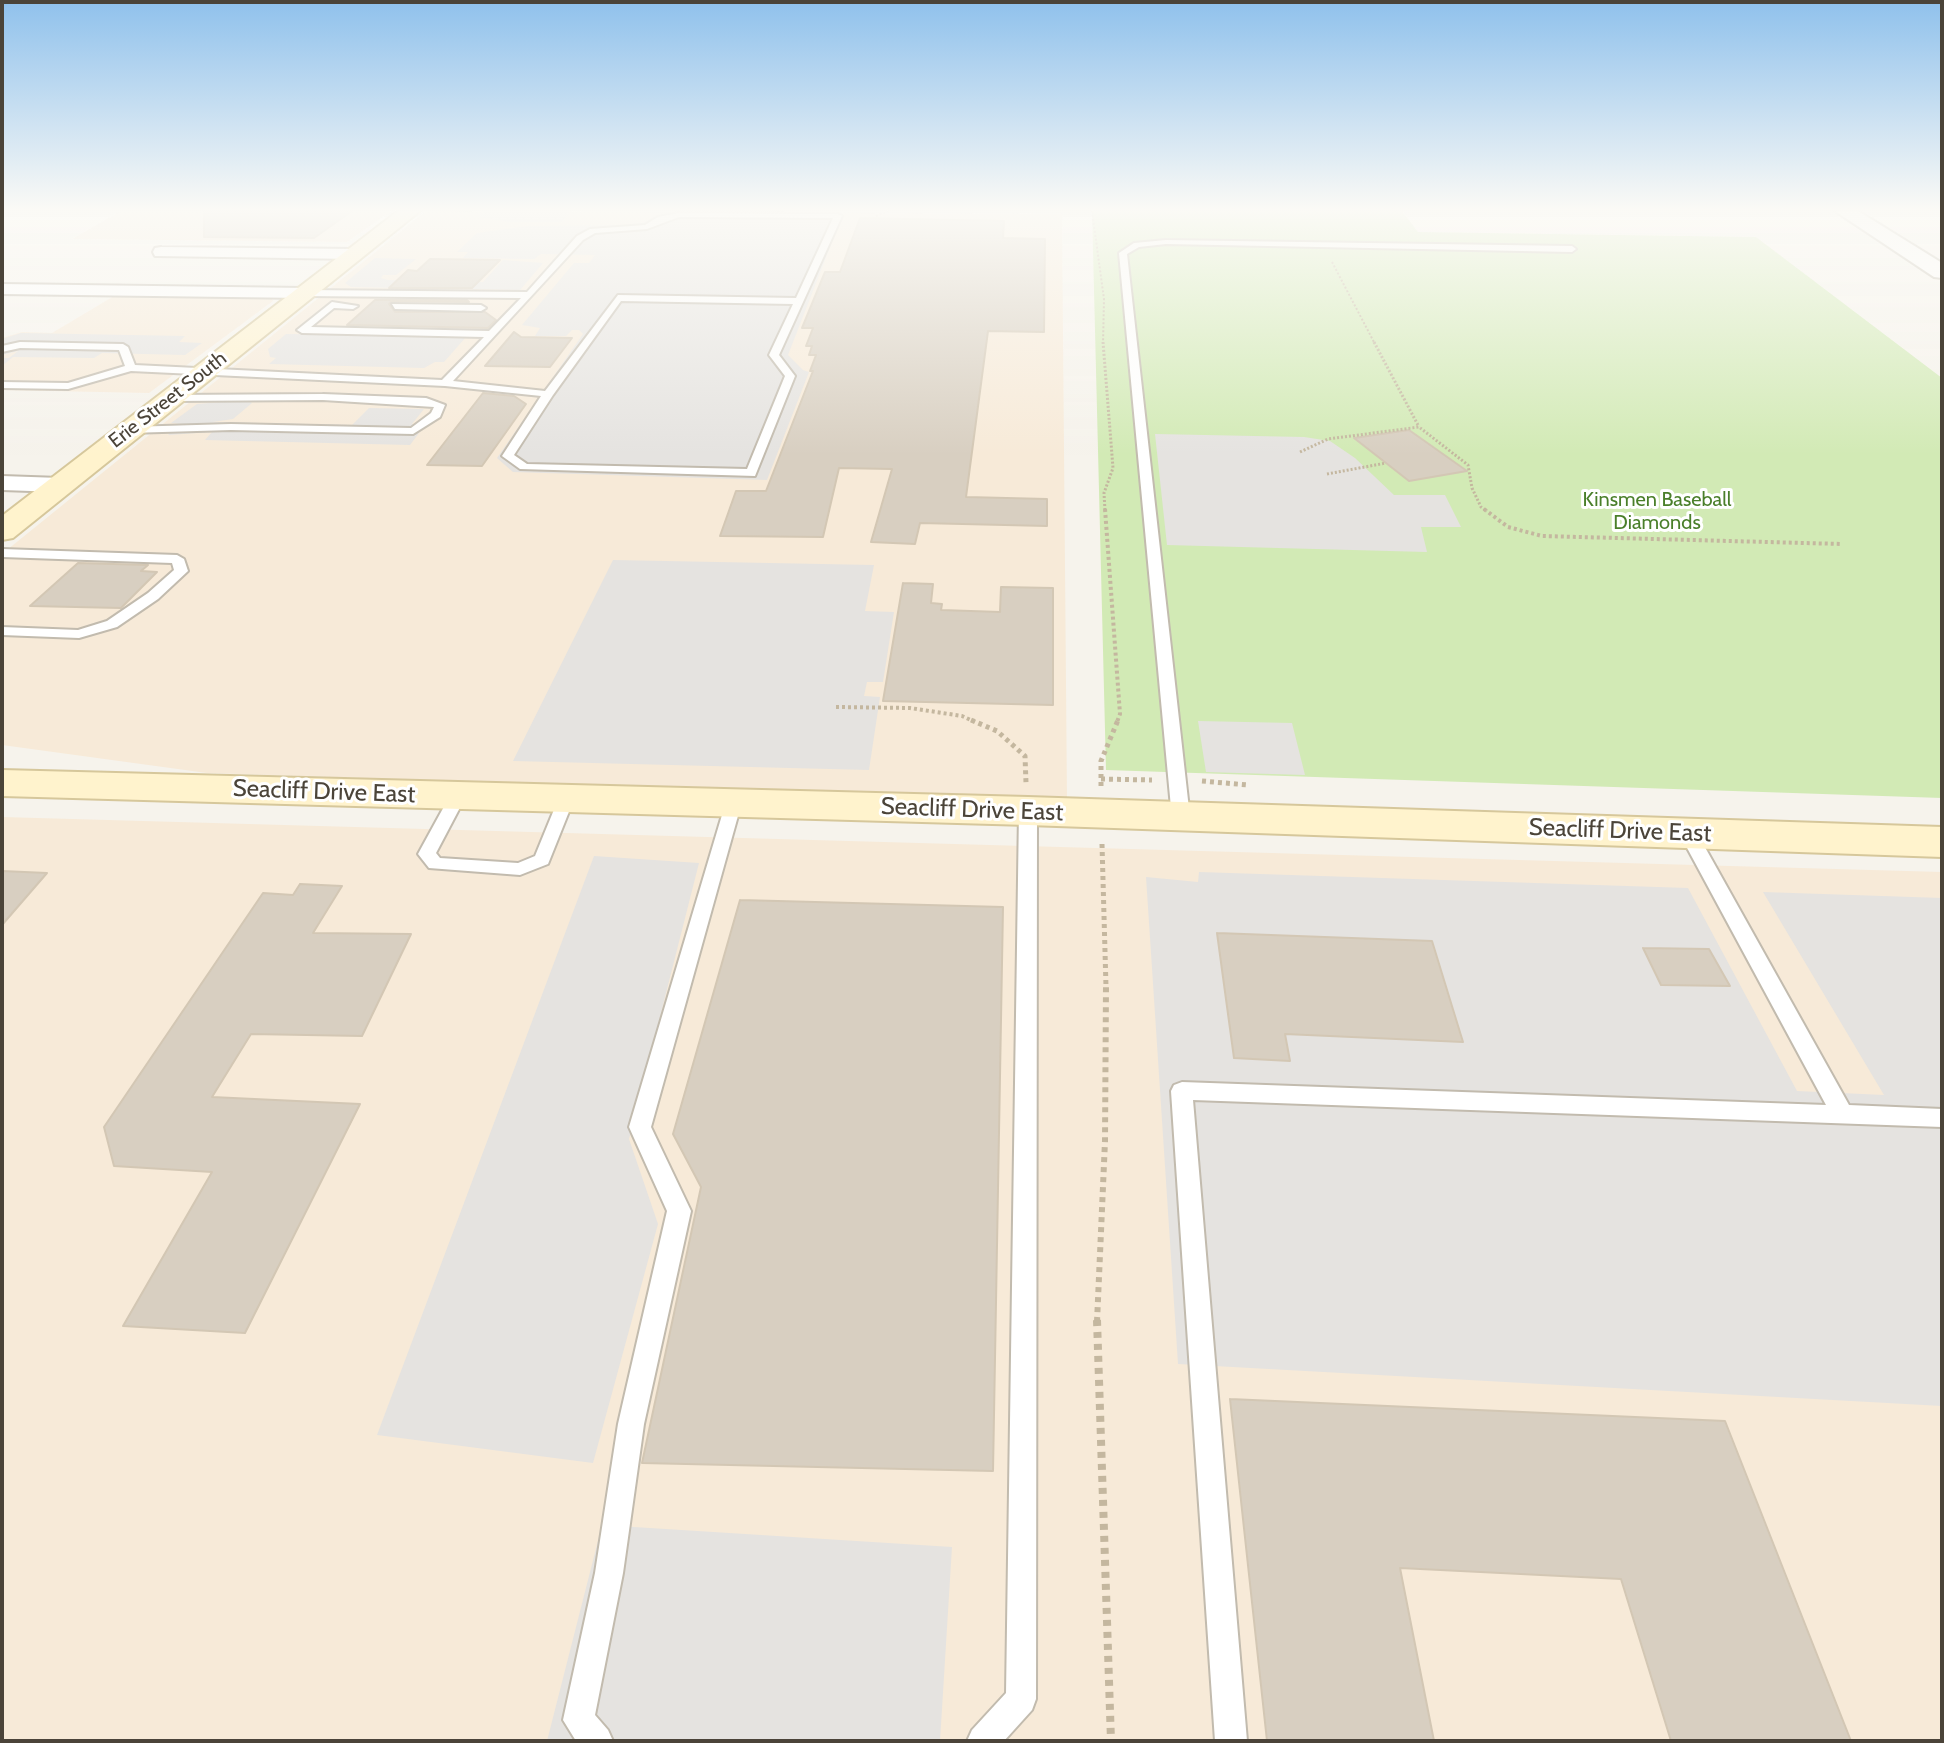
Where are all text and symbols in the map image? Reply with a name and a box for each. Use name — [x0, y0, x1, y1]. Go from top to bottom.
street label: Erie Street South — [104, 347, 232, 453]
park label: Kinsmen Baseball Diamonds — [1582, 488, 1732, 535]
street label: Seacliff Drive East — [232, 774, 416, 810]
street label: Seacliff Drive East — [880, 792, 1064, 828]
street label: Seacliff Drive East — [1528, 813, 1712, 849]

